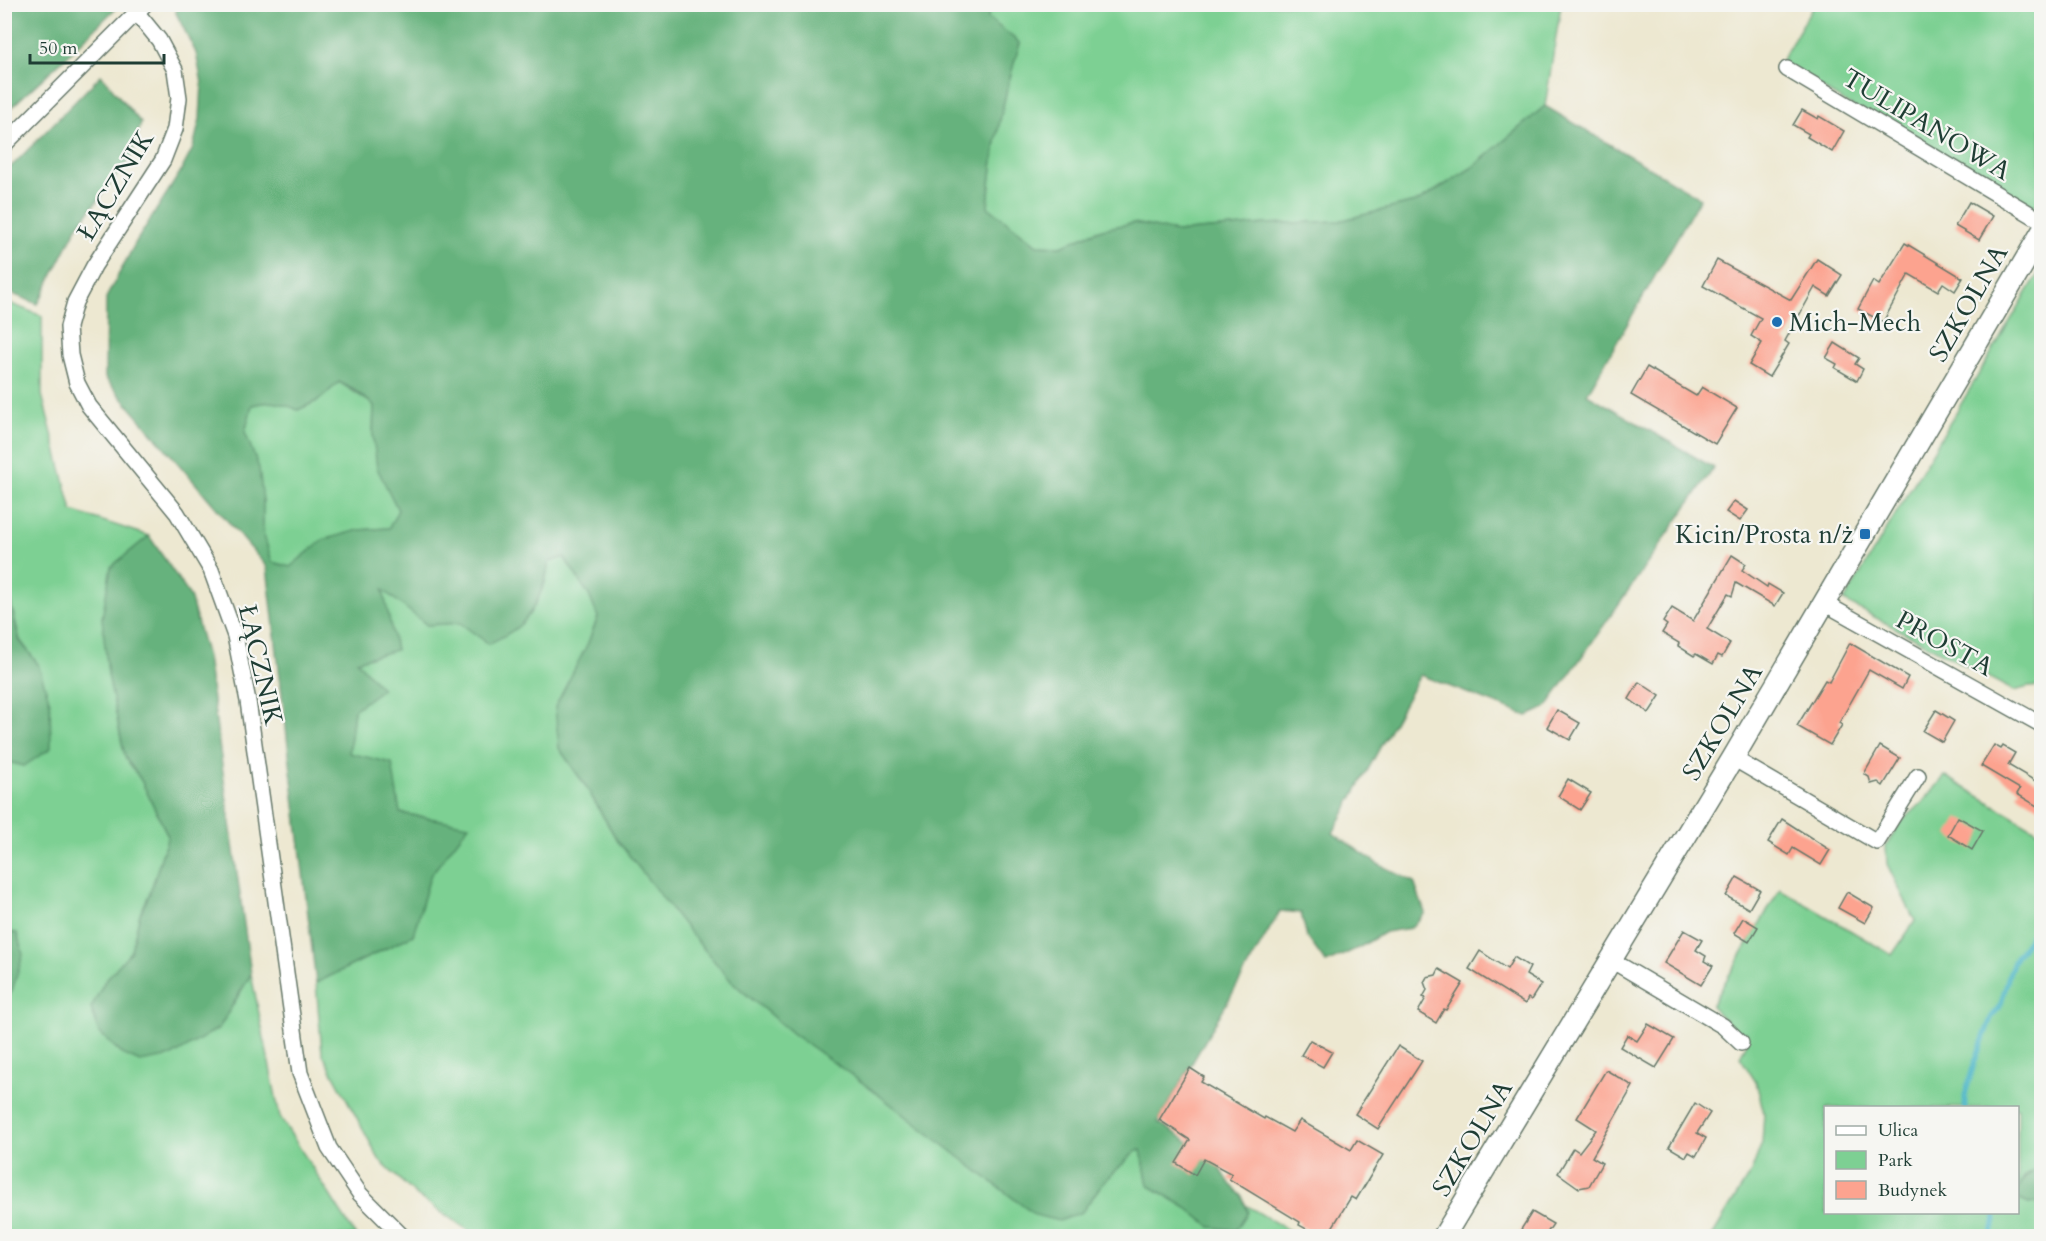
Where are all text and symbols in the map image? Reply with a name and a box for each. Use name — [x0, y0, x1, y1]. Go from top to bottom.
scale bar — [30, 27, 164, 65]
text: 50 m — [39, 36, 78, 61]
street label: TULIPANOWA — [1836, 60, 2018, 189]
street label: ŁĄCZNIK — [69, 123, 162, 247]
street label: SZKOLNA — [1921, 238, 2016, 368]
place label: Mich-Mech — [1789, 305, 1921, 340]
marker: Mich-Mech — [1770, 315, 1784, 329]
place label: Kicin/Prosta n/ż — [1675, 517, 1853, 552]
marker: Kicin/Prosta n/ż — [1858, 527, 1872, 541]
street label: ŁĄCZNIK — [230, 601, 292, 730]
street label: PROSTA — [1890, 602, 2000, 685]
street label: SZKOLNA — [1674, 657, 1771, 787]
street label: SZKOLNA — [1424, 1073, 1521, 1203]
legend — [1824, 1106, 2019, 1214]
text: Ulica — [1878, 1118, 1919, 1143]
text: Park — [1878, 1148, 1913, 1173]
text: Budynek — [1878, 1178, 1948, 1203]

